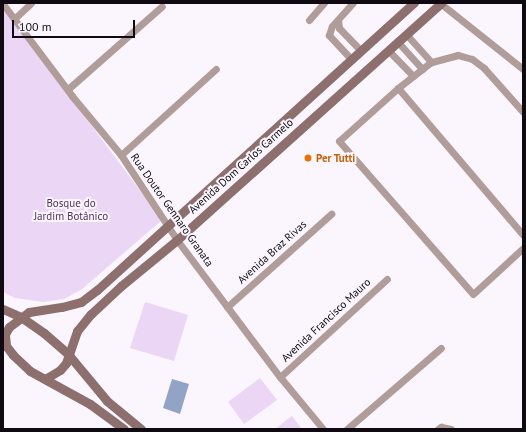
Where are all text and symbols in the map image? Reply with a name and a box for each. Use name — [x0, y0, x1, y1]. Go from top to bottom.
scale bar — [14, 12, 137, 38]
text: 100 m — [19, 19, 52, 34]
street label: Avenida Dom Carlos Carmelo — [186, 116, 296, 216]
street label: Rua Doutor Gennaro Granata — [128, 151, 216, 269]
place label: Per Tutti — [316, 151, 356, 165]
marker: Per Tutti — [303, 153, 313, 163]
park label: Bosque do Jardim Botânico — [34, 197, 108, 223]
street label: Avenida Braz Rivas — [235, 218, 309, 286]
street label: Avenida Francisco Mauro — [279, 275, 373, 365]

